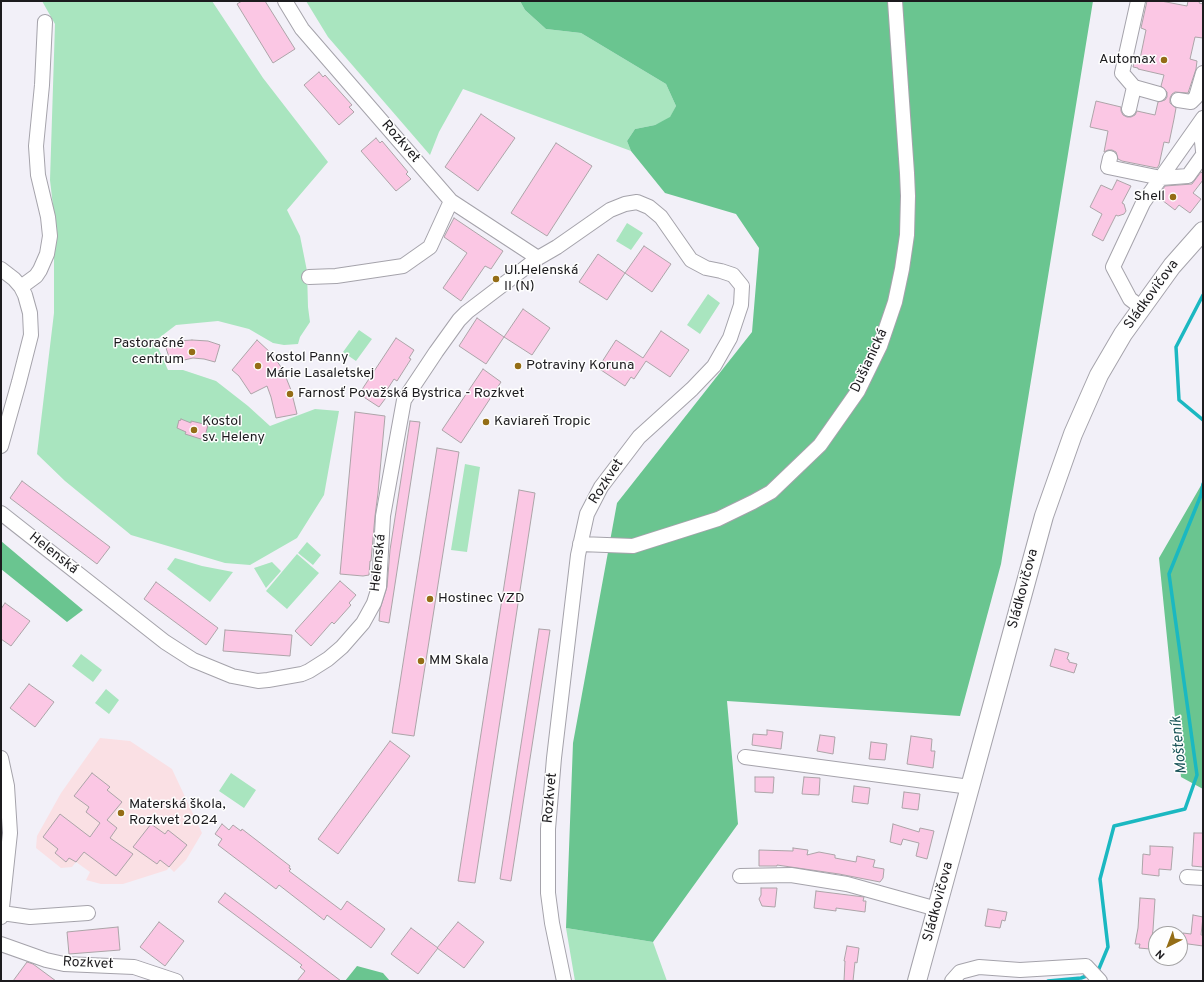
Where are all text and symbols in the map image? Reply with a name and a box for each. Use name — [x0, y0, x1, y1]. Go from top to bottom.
place label: Automax — [1099, 52, 1156, 68]
marker: Automax — [1159, 55, 1169, 65]
street label: Rozkvet — [377, 117, 423, 167]
place label: Shell — [1134, 189, 1165, 205]
marker: Shell — [1168, 192, 1178, 202]
street label: Sládkovičova — [1121, 257, 1183, 333]
place label: Ul.Helenská II (N) — [504, 263, 578, 296]
marker: Ul.Helenská II (N) — [491, 274, 501, 284]
street label: Dušianická — [848, 326, 892, 396]
place label: Pastoračné centrum — [113, 336, 184, 368]
marker: Pastoračné centrum — [187, 347, 197, 357]
place label: Kostol Panny Márie Lasaletskej — [266, 350, 374, 382]
place label: Potraviny Koruna — [526, 358, 634, 374]
marker: Kostol Panny Márie Lasaletskej — [253, 361, 263, 371]
marker: Potraviny Koruna — [513, 361, 523, 371]
place label: Farnosť Považská Bystrica - Rozkvet — [298, 386, 525, 402]
marker: Farnosť Považská Bystrica - Rozkvet — [285, 389, 295, 399]
place label: Kostol sv. Heleny — [202, 414, 265, 446]
place label: Kaviareň Tropic — [494, 414, 591, 430]
marker: Kaviareň Tropic — [481, 417, 491, 427]
marker: Kostol sv. Heleny — [189, 425, 199, 435]
street label: Rozkvet — [586, 456, 628, 508]
street label: Helenská — [25, 530, 81, 578]
street label: Helenská — [368, 533, 390, 593]
street label: Sládkovičova — [1005, 547, 1043, 631]
place label: Hostinec VZD — [438, 591, 524, 607]
marker: Hostinec VZD — [425, 594, 435, 604]
place label: MM Skala — [429, 653, 489, 669]
marker: MM Skala — [416, 656, 426, 666]
water label: Mošteník — [1168, 715, 1192, 775]
street label: Rozkvet — [540, 772, 562, 824]
place label: Materská škola, Rozkvet 2024 — [129, 797, 226, 830]
marker: Materská škola, Rozkvet 2024 — [116, 808, 126, 818]
street label: Sládkovičova — [920, 860, 958, 944]
north arrow — [1148, 926, 1188, 966]
text: N — [1153, 946, 1168, 962]
street label: Rozkvet — [62, 954, 114, 974]

